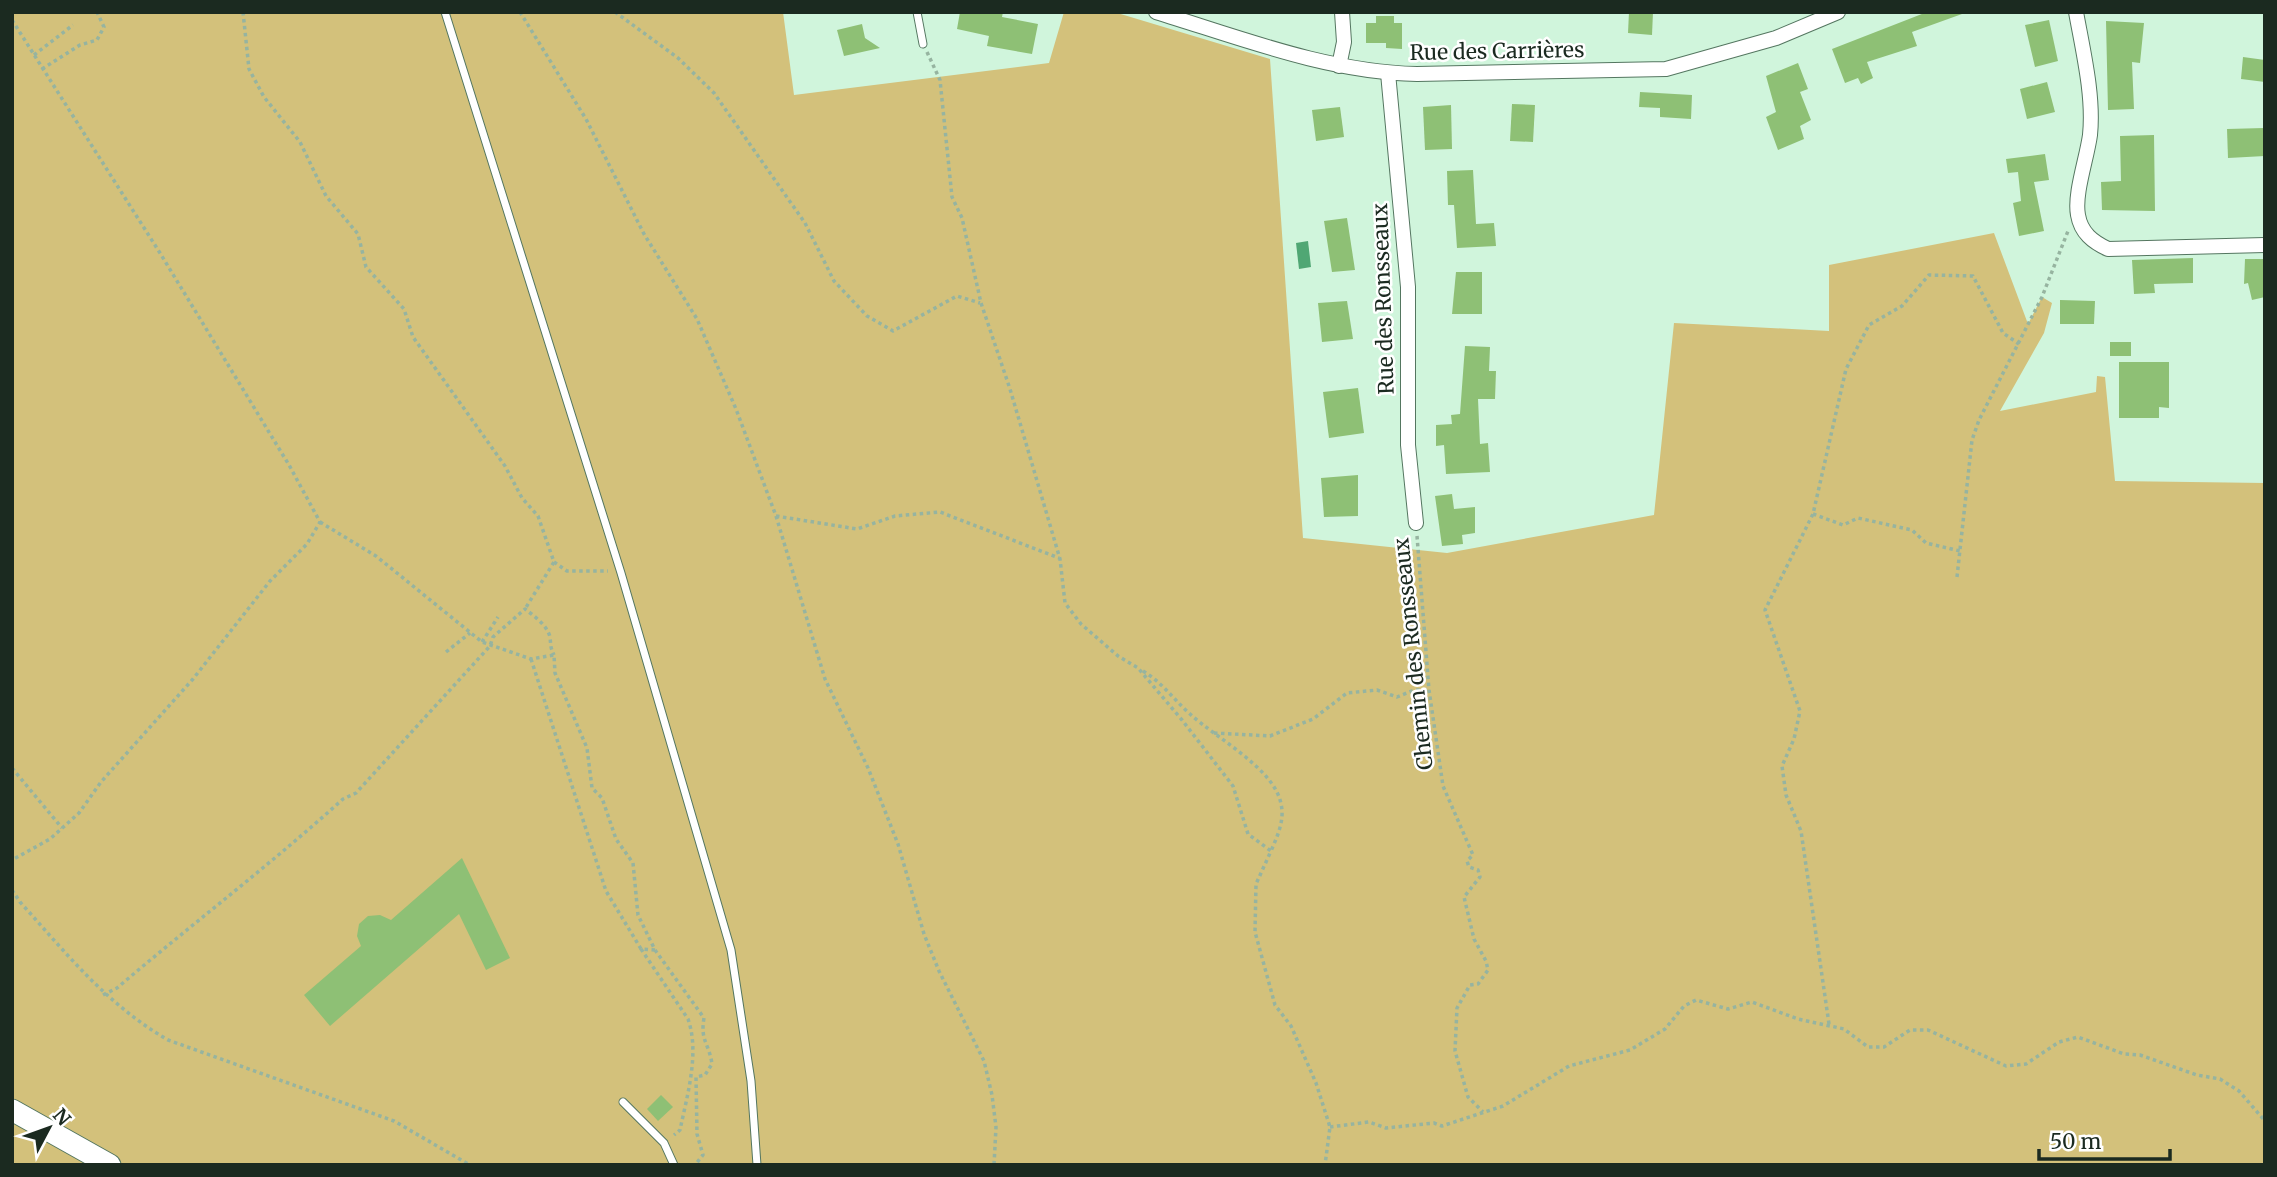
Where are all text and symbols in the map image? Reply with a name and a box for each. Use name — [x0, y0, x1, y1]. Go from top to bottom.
street label: Rue des Carrières — [1409, 36, 1585, 66]
street label: Rue des Ronsseaux — [1366, 202, 1400, 395]
street label: Chemin des Ronsseaux — [1387, 536, 1439, 771]
north arrow — [14, 1093, 84, 1163]
text: N — [48, 1103, 76, 1130]
scale bar — [2039, 1118, 2170, 1162]
text: 50 m — [2050, 1128, 2101, 1155]

